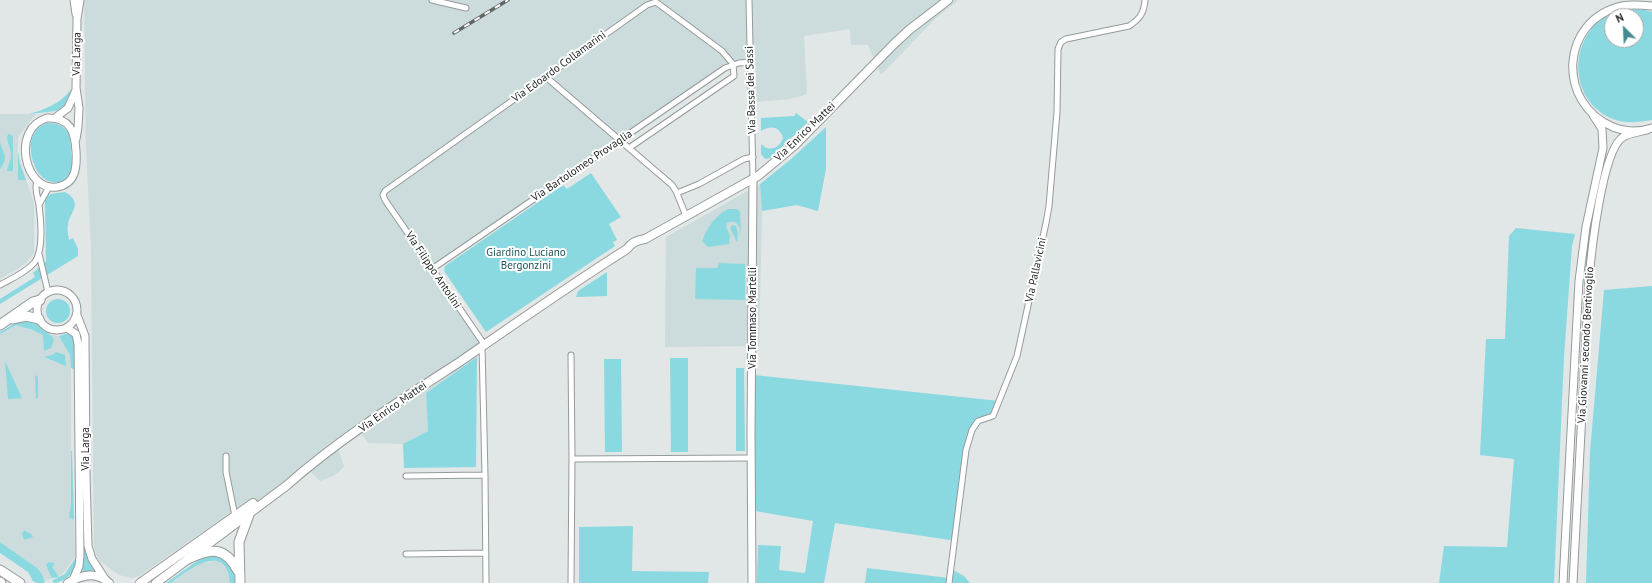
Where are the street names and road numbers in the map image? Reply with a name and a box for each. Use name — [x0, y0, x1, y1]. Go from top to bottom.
street label: Via Edoardo Collamarini — [509, 28, 609, 106]
street label: Via Larga — [70, 32, 84, 76]
street label: Via Bassa dei Sassi — [743, 46, 759, 134]
street label: Via Enrico Mattei — [772, 100, 838, 164]
street label: Via Bartolomeo Provaglia — [529, 127, 635, 205]
street label: Via Filippo Antolini — [402, 229, 464, 311]
street label: Via Pallavicini — [1023, 236, 1049, 304]
street label: Via Giovanni secondo Bentivoglio — [1575, 266, 1597, 424]
street label: Via Tommaso Martelli — [746, 267, 760, 369]
street label: Via Enrico Mattei — [357, 379, 429, 435]
street label: Via Larga — [79, 427, 93, 471]

